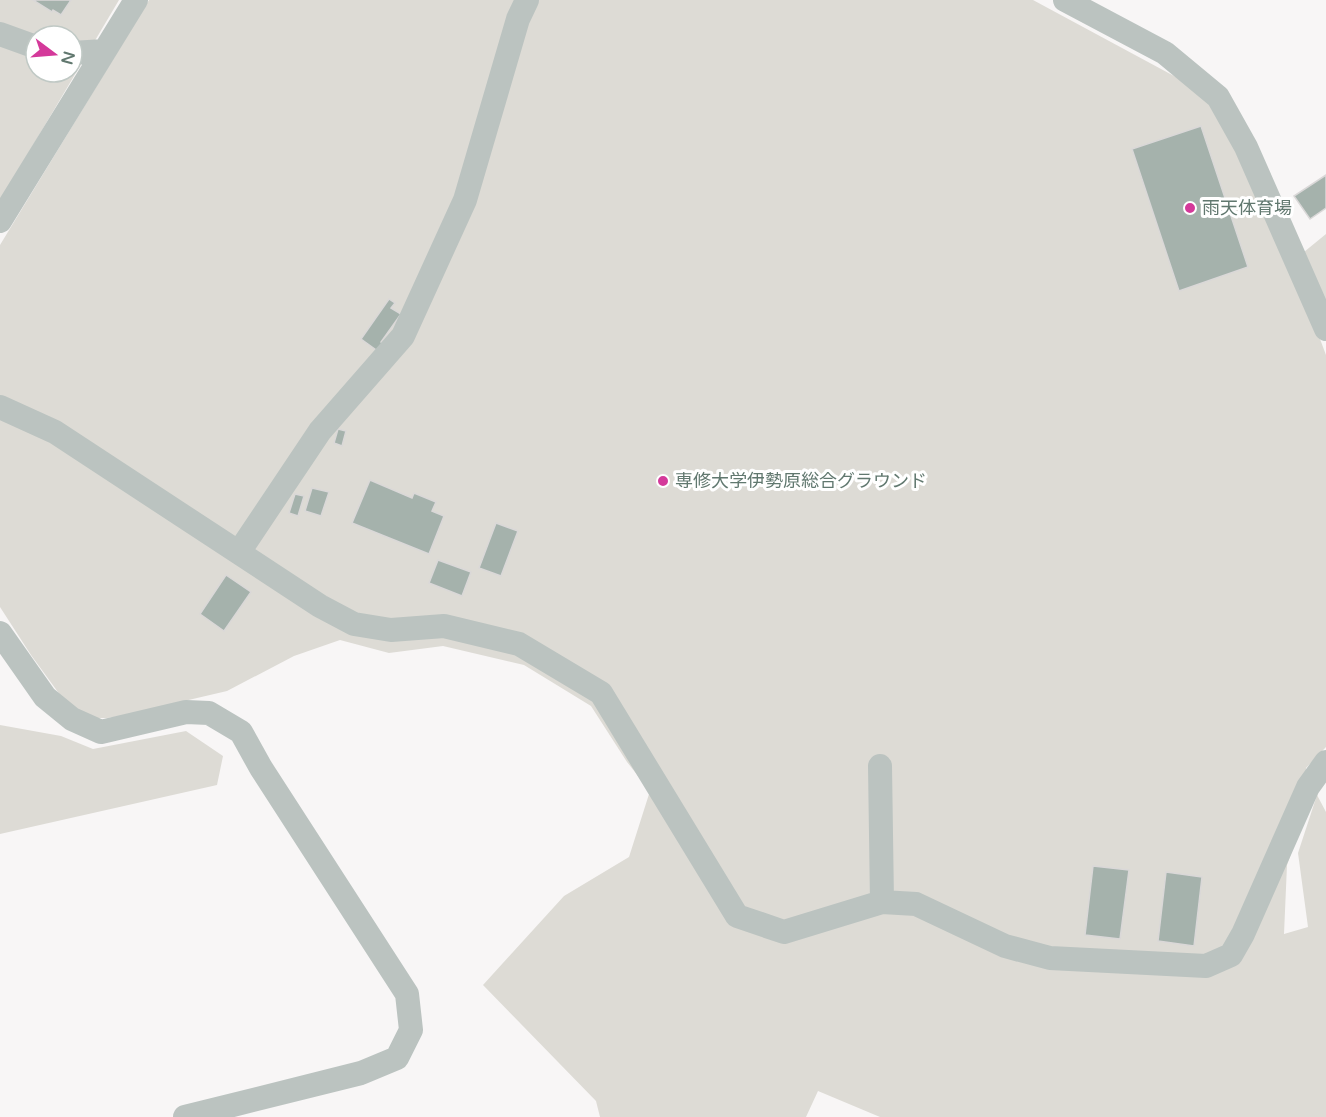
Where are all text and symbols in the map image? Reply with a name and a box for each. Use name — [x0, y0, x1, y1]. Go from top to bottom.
north arrow — [24, 24, 84, 84]
text: N — [56, 49, 79, 67]
place label: 雨天体育場 — [1202, 197, 1292, 219]
marker: 雨天体育場 — [1183, 201, 1197, 215]
place label: 専修大学伊勢原総合グラウンド — [675, 470, 927, 492]
marker: 専修大学伊勢原総合グラウンド — [656, 474, 670, 488]

